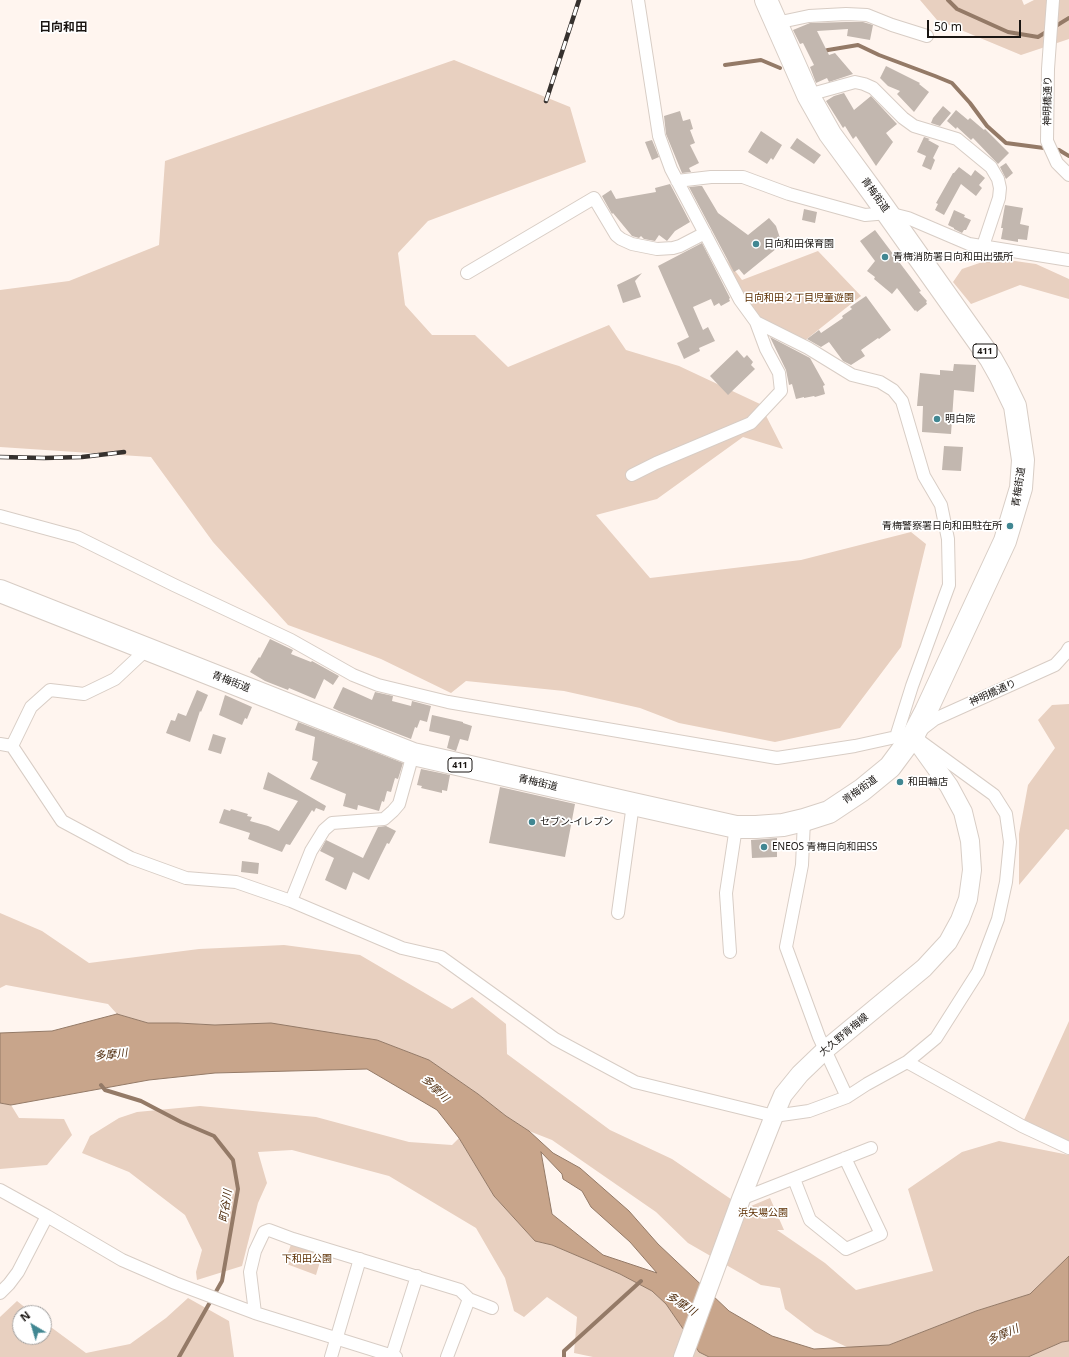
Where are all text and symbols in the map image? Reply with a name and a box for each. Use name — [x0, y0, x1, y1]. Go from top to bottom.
scale bar — [929, 12, 1023, 38]
text: 50 m — [934, 18, 962, 35]
district label: 日向和田 — [39, 21, 87, 35]
street label: 神明橋通り — [1042, 76, 1054, 126]
street label: 青梅街道 — [858, 175, 892, 215]
place label: 日向和田保育園 — [764, 238, 834, 250]
marker: 日向和田保育園 — [751, 239, 761, 249]
place label: 青梅消防署日向和田出張所 — [893, 251, 1013, 263]
marker: 青梅消防署日向和田出張所 — [880, 252, 890, 262]
park label: 日向和田２丁目児童遊園 — [744, 292, 854, 304]
road number: 411 — [973, 344, 997, 358]
place label: 明白院 — [945, 413, 975, 425]
marker: 明白院 — [932, 414, 942, 424]
street label: 青梅街道 — [1010, 466, 1028, 508]
place label: 青梅警察署日向和田駐在所 — [882, 520, 1002, 532]
marker: 青梅警察署日向和田駐在所 — [1005, 521, 1015, 531]
street label: 青梅街道 — [210, 669, 252, 695]
street label: 神明橋通り — [968, 677, 1018, 709]
road number: 411 — [448, 758, 472, 772]
street label: 青梅街道 — [517, 773, 559, 793]
street label: 青梅街道 — [840, 773, 880, 807]
place label: 和田輪店 — [908, 776, 948, 788]
marker: 和田輪店 — [895, 777, 905, 787]
place label: セブン-イレブン — [540, 816, 613, 828]
marker: セブン-イレブン — [527, 817, 537, 827]
place label: ENEOS 青梅日向和田SS — [772, 841, 878, 853]
marker: ENEOS 青梅日向和田SS — [759, 842, 769, 852]
street label: 大久野青梅線 — [817, 1011, 871, 1059]
water label: 多摩川 — [94, 1047, 128, 1063]
water label: 多摩川 — [419, 1073, 451, 1105]
water label: 町谷川 — [217, 1189, 235, 1223]
park label: 浜矢場公園 — [738, 1207, 788, 1219]
park label: 下和田公園 — [282, 1253, 332, 1265]
water label: 多摩川 — [664, 1289, 698, 1319]
north arrow — [12, 1305, 52, 1345]
text: N — [17, 1307, 33, 1325]
water label: 多摩川 — [985, 1322, 1021, 1348]

